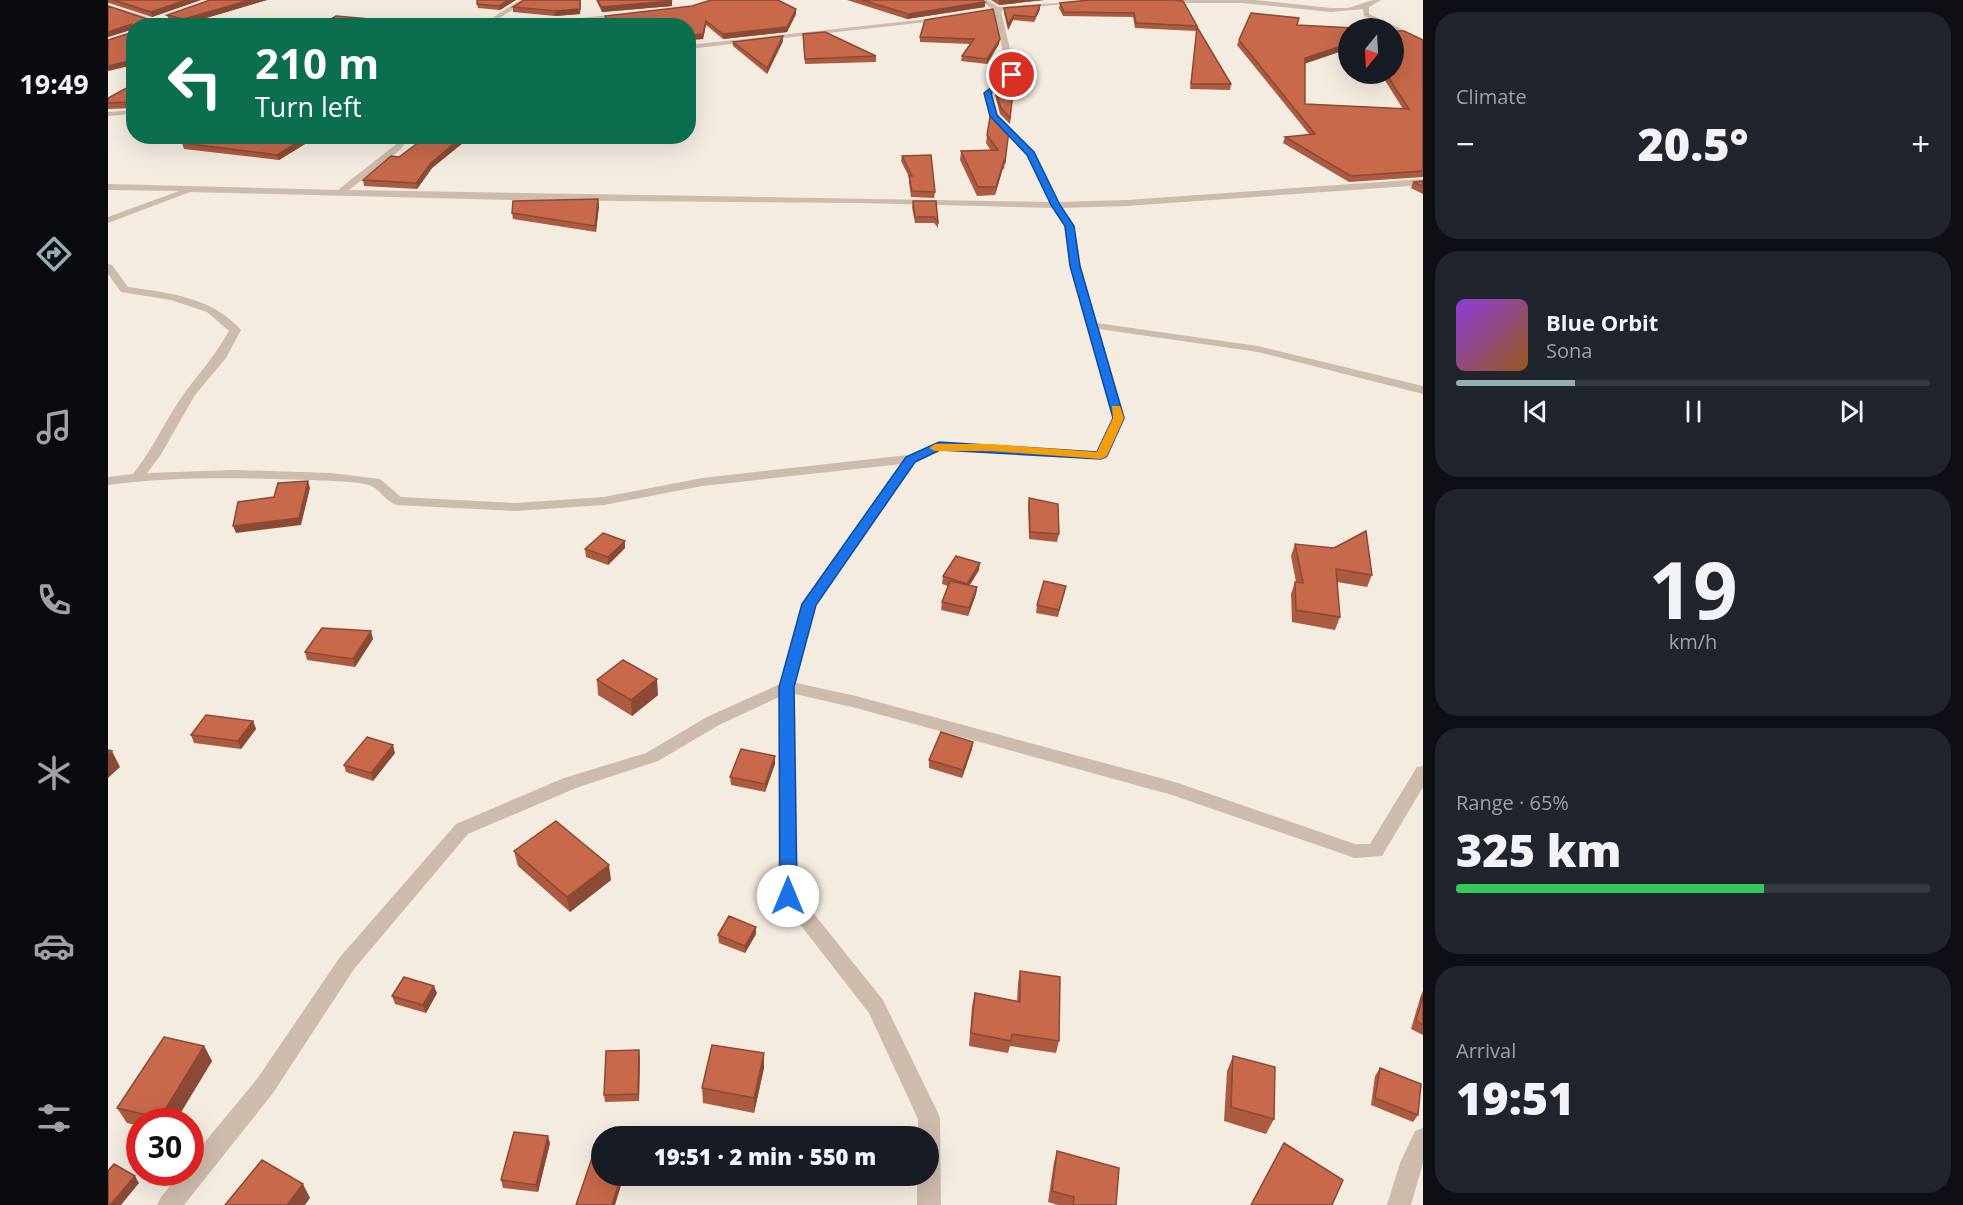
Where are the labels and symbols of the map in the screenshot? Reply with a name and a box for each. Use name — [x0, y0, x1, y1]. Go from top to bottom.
north arrow — [1338, 18, 1404, 84]
pin — [986, 49, 1037, 100]
position arrow — [756, 864, 820, 928]
speed limit sign: 30 — [126, 1108, 204, 1186]

